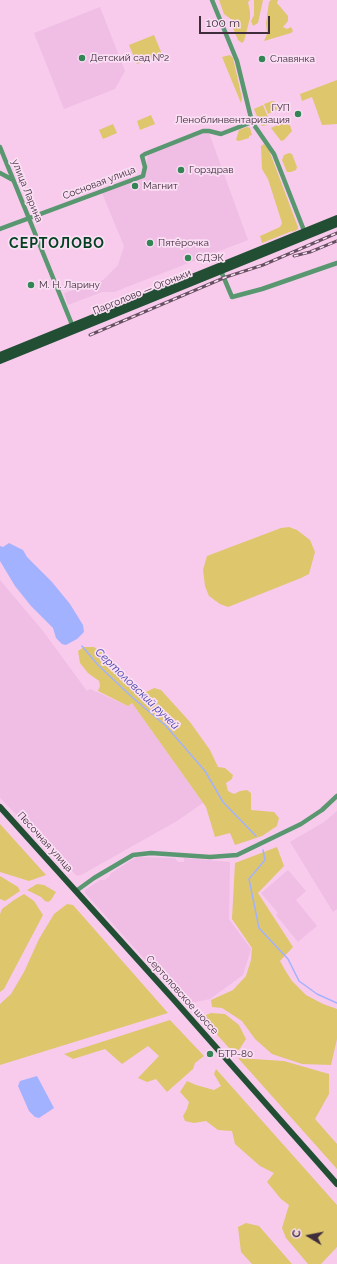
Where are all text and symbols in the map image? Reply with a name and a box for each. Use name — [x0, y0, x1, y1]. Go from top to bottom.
scale bar — [201, 8, 272, 34]
text: 100 m — [206, 16, 240, 30]
place label: Детский сад №2 — [90, 52, 169, 64]
marker: Детский сад №2 — [77, 53, 87, 63]
place label: Славянка — [270, 53, 315, 65]
marker: Славянка — [257, 54, 267, 64]
place label: ГУП Леноблинвентаризация — [175, 102, 290, 126]
marker: ГУП Леноблинвентаризация — [293, 109, 303, 119]
street label: улица Ларина — [9, 158, 45, 224]
street label: Сосновая улица — [61, 164, 137, 202]
place label: Горздрав — [189, 164, 234, 176]
marker: Горздрав — [176, 165, 186, 175]
place label: Магнит — [143, 180, 178, 192]
marker: Магнит — [130, 181, 140, 191]
district label: СЕРТОЛОВО — [9, 236, 105, 252]
place label: Пятёрочка — [158, 237, 209, 249]
marker: Пятёрочка — [145, 238, 155, 248]
place label: СДЭК — [196, 252, 224, 264]
marker: СДЭК — [183, 253, 193, 263]
street label: Парголово — Огоньки — [91, 267, 193, 317]
place label: М. Н. Ларину — [39, 279, 100, 291]
marker: М. Н. Ларину — [26, 280, 36, 290]
water label: Сертоловский ручей — [92, 646, 182, 732]
street label: Песочная улица — [15, 809, 75, 875]
street label: Сертоловское шоссе — [143, 953, 221, 1037]
place label: БТР-80 — [218, 1048, 253, 1060]
marker: БТР-80 — [205, 1049, 215, 1059]
north arrow — [289, 1216, 329, 1256]
text: С — [290, 1229, 304, 1239]

